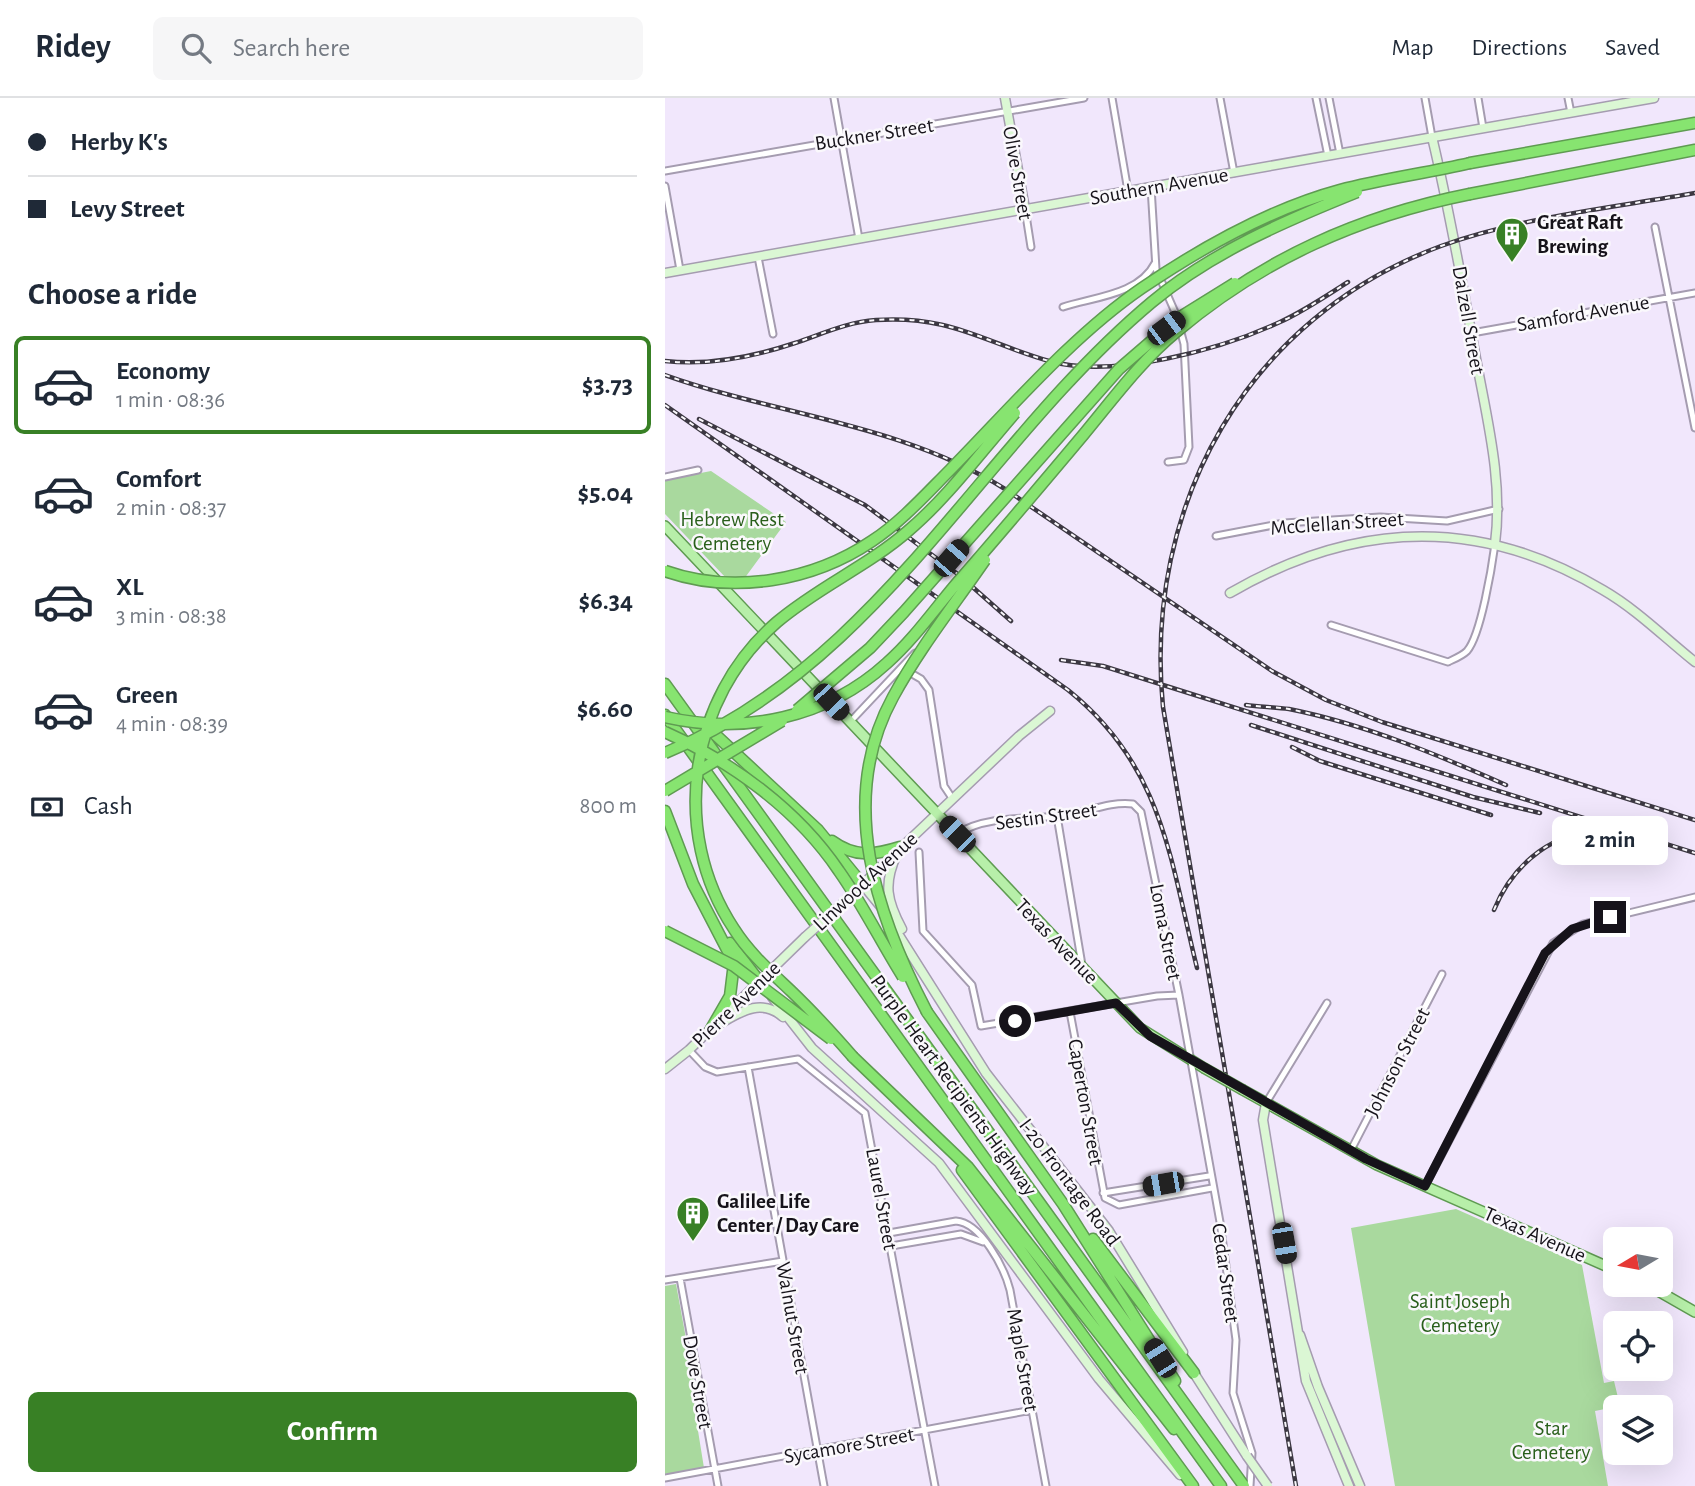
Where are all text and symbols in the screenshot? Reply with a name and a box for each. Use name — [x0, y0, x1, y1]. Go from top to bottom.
search box — [153, 17, 643, 80]
icon: search — [177, 29, 215, 67]
text: Ridey — [35, 31, 111, 64]
text: Search here — [233, 35, 350, 61]
text: Map — [1391, 36, 1433, 60]
text: Directions — [1471, 36, 1567, 60]
text: Saved — [1605, 36, 1660, 60]
street label: Buckner Street — [813, 115, 935, 154]
street label: Olive Street — [999, 125, 1036, 222]
text: Herby K's — [70, 129, 168, 155]
street label: Southern Avenue — [1088, 164, 1230, 209]
text: Levy Street — [70, 196, 185, 222]
place label: Great Raft Brewing — [1537, 212, 1623, 257]
building icon: Great Raft Brewing — [1493, 215, 1531, 264]
street label: Dalzell Street — [1449, 264, 1488, 376]
text: Choose a ride — [28, 278, 197, 310]
street label: Samford Avenue — [1515, 292, 1651, 335]
car — [1143, 307, 1190, 349]
icon: car — [32, 354, 95, 417]
text: Economy — [116, 358, 210, 384]
text: $3.73 — [582, 372, 633, 398]
text: 1 min · 08:36 — [116, 389, 225, 412]
icon: car — [32, 462, 95, 525]
text: Comfort — [116, 466, 201, 492]
text: $5.04 — [577, 480, 633, 506]
text: 2 min · 08:37 — [116, 497, 226, 520]
street label: McClellan Street — [1270, 508, 1405, 539]
park label: Hebrew Rest Cemetery — [680, 509, 784, 554]
car — [930, 535, 973, 581]
icon: car — [32, 570, 95, 633]
text: XL — [116, 574, 143, 600]
text: $6.34 — [579, 588, 633, 614]
text: 3 min · 08:38 — [116, 605, 227, 628]
icon: car — [32, 678, 95, 741]
car — [809, 679, 854, 725]
text: Green — [116, 682, 178, 708]
text: $6.60 — [577, 696, 633, 722]
text: 4 min · 08:39 — [116, 713, 228, 736]
icon: cash — [28, 788, 66, 826]
text: Cash — [84, 793, 133, 819]
text: 800 m — [580, 795, 637, 818]
street label: Sestin Street — [994, 799, 1099, 834]
car — [935, 812, 980, 856]
callout: 2 min — [1552, 816, 1668, 864]
street label: Linwood Avenue — [809, 828, 922, 935]
text: 2 min — [1584, 829, 1636, 852]
street label: Loma Street — [1146, 882, 1185, 982]
street label: Texas Avenue — [1011, 895, 1102, 988]
route end — [1594, 901, 1626, 933]
street label: Pierre Avenue — [688, 957, 784, 1051]
street label: Purple Heart Recipients Highway — [867, 971, 1041, 1200]
street label: Johnson Street — [1361, 1004, 1434, 1120]
route start — [999, 1005, 1031, 1037]
street label: Caperton Street — [1064, 1037, 1107, 1167]
street label: I-20 Frontage Road — [1015, 1115, 1124, 1250]
street label: Laurel Street — [862, 1146, 901, 1252]
car — [1141, 1170, 1186, 1198]
place label: Galilee Life Center / Day Care — [717, 1191, 859, 1236]
building icon: Galilee Life Center / Day Care — [674, 1194, 712, 1243]
street label: Texas Avenue — [1481, 1203, 1589, 1266]
car — [1271, 1220, 1298, 1266]
street label: Cedar Street — [1208, 1222, 1243, 1324]
north arrow — [1603, 1227, 1673, 1297]
map controls — [1603, 1227, 1673, 1465]
street label: Walnut Street — [772, 1260, 813, 1376]
park label: Saint Joseph Cemetery — [1410, 1291, 1510, 1336]
street label: Maple Street — [1003, 1307, 1042, 1414]
button: locate — [1603, 1311, 1673, 1381]
street label: Dove Street — [679, 1334, 716, 1431]
car — [1140, 1335, 1181, 1381]
button: Confirm — [28, 1392, 637, 1472]
button: layers — [1603, 1395, 1673, 1465]
park label: Star Cemetery — [1512, 1418, 1590, 1463]
street label: Sycamore Street — [782, 1424, 916, 1467]

